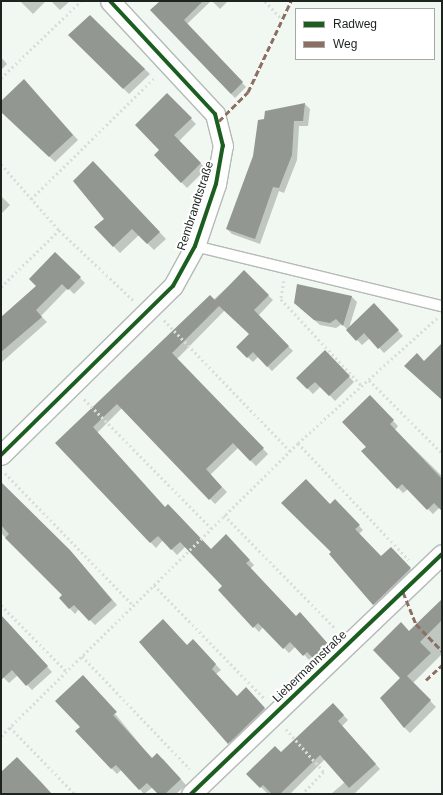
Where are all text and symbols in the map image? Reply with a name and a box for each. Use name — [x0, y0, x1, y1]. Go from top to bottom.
legend — [295, 8, 435, 60]
text: Radweg — [333, 17, 377, 31]
text: Weg — [333, 37, 357, 51]
street label: Rembrandtstraße — [175, 159, 217, 253]
street label: Liebermannstraße — [270, 628, 350, 706]

